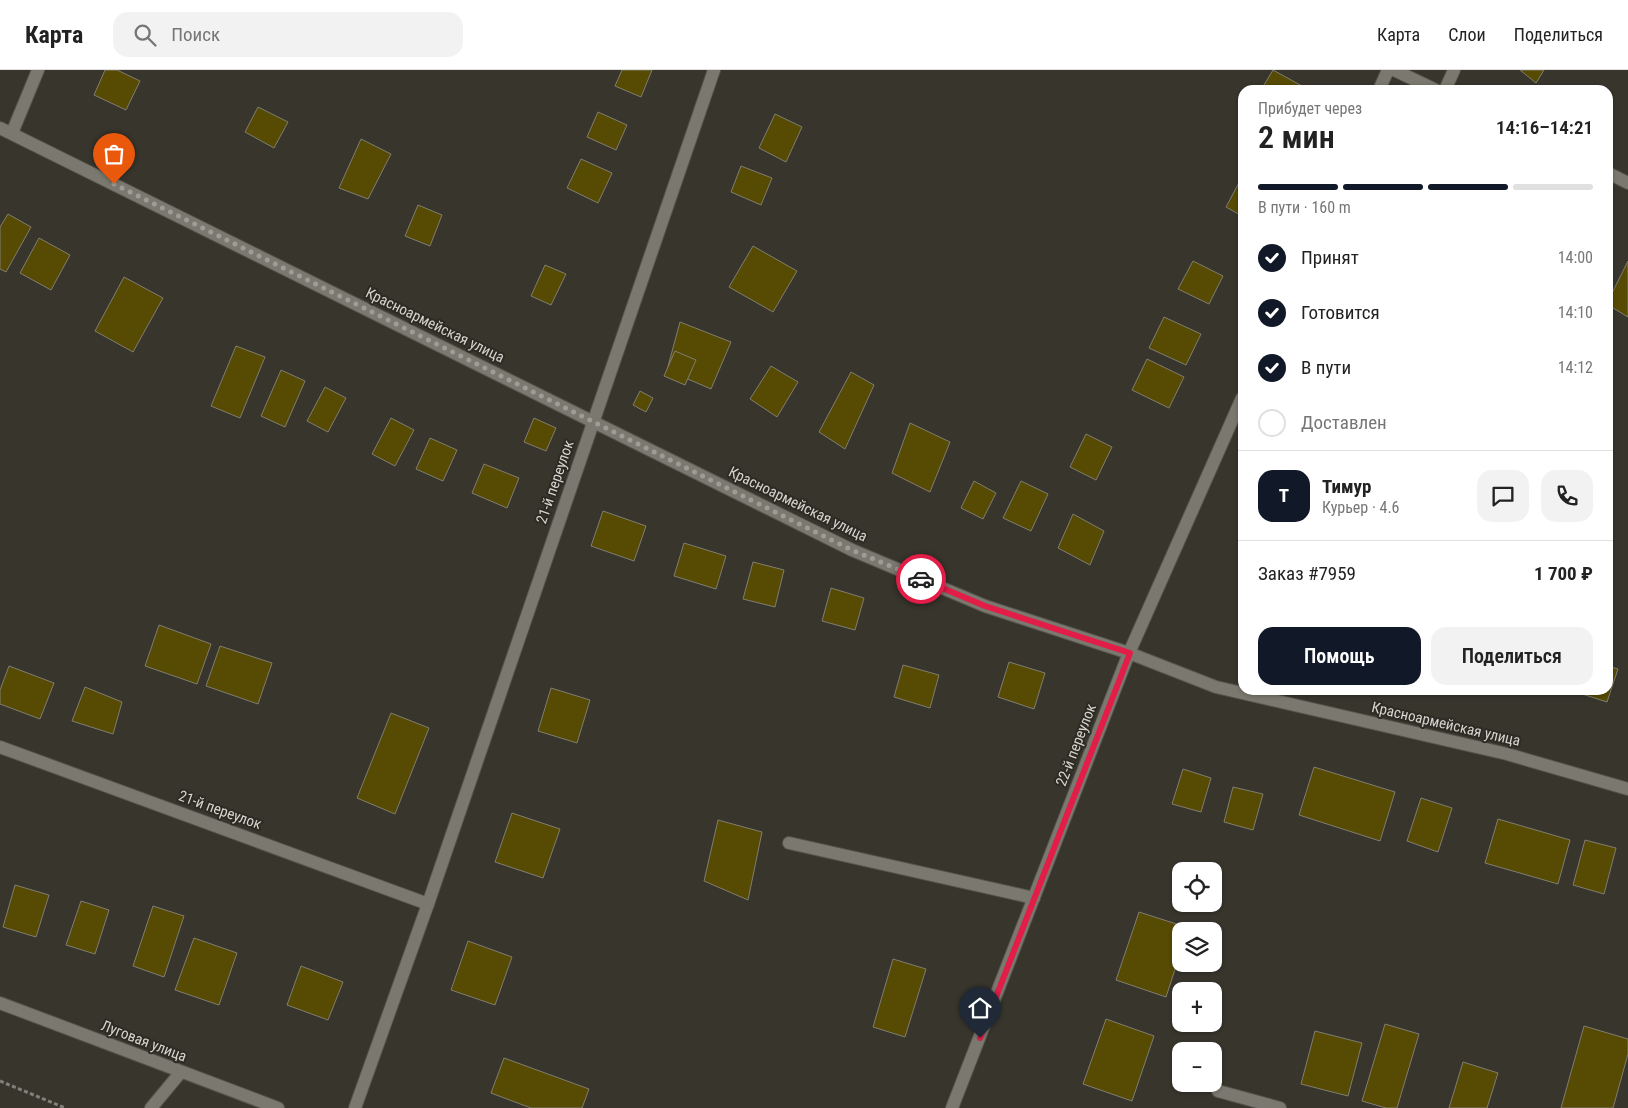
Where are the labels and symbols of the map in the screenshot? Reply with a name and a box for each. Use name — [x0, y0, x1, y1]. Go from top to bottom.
pin — [93, 133, 135, 184]
street label: Красноармейская улица — [363, 284, 507, 366]
street label: 21-й переулок — [532, 438, 578, 526]
street label: Красноармейская улица — [726, 463, 870, 545]
courier — [896, 554, 946, 604]
street label: Красноармейская улица — [1370, 698, 1522, 750]
street label: 22-й переулок — [1052, 701, 1100, 789]
street label: 21-й переулок — [176, 787, 264, 833]
pin — [959, 987, 1001, 1038]
street label: Луговая улица — [99, 1016, 189, 1066]

